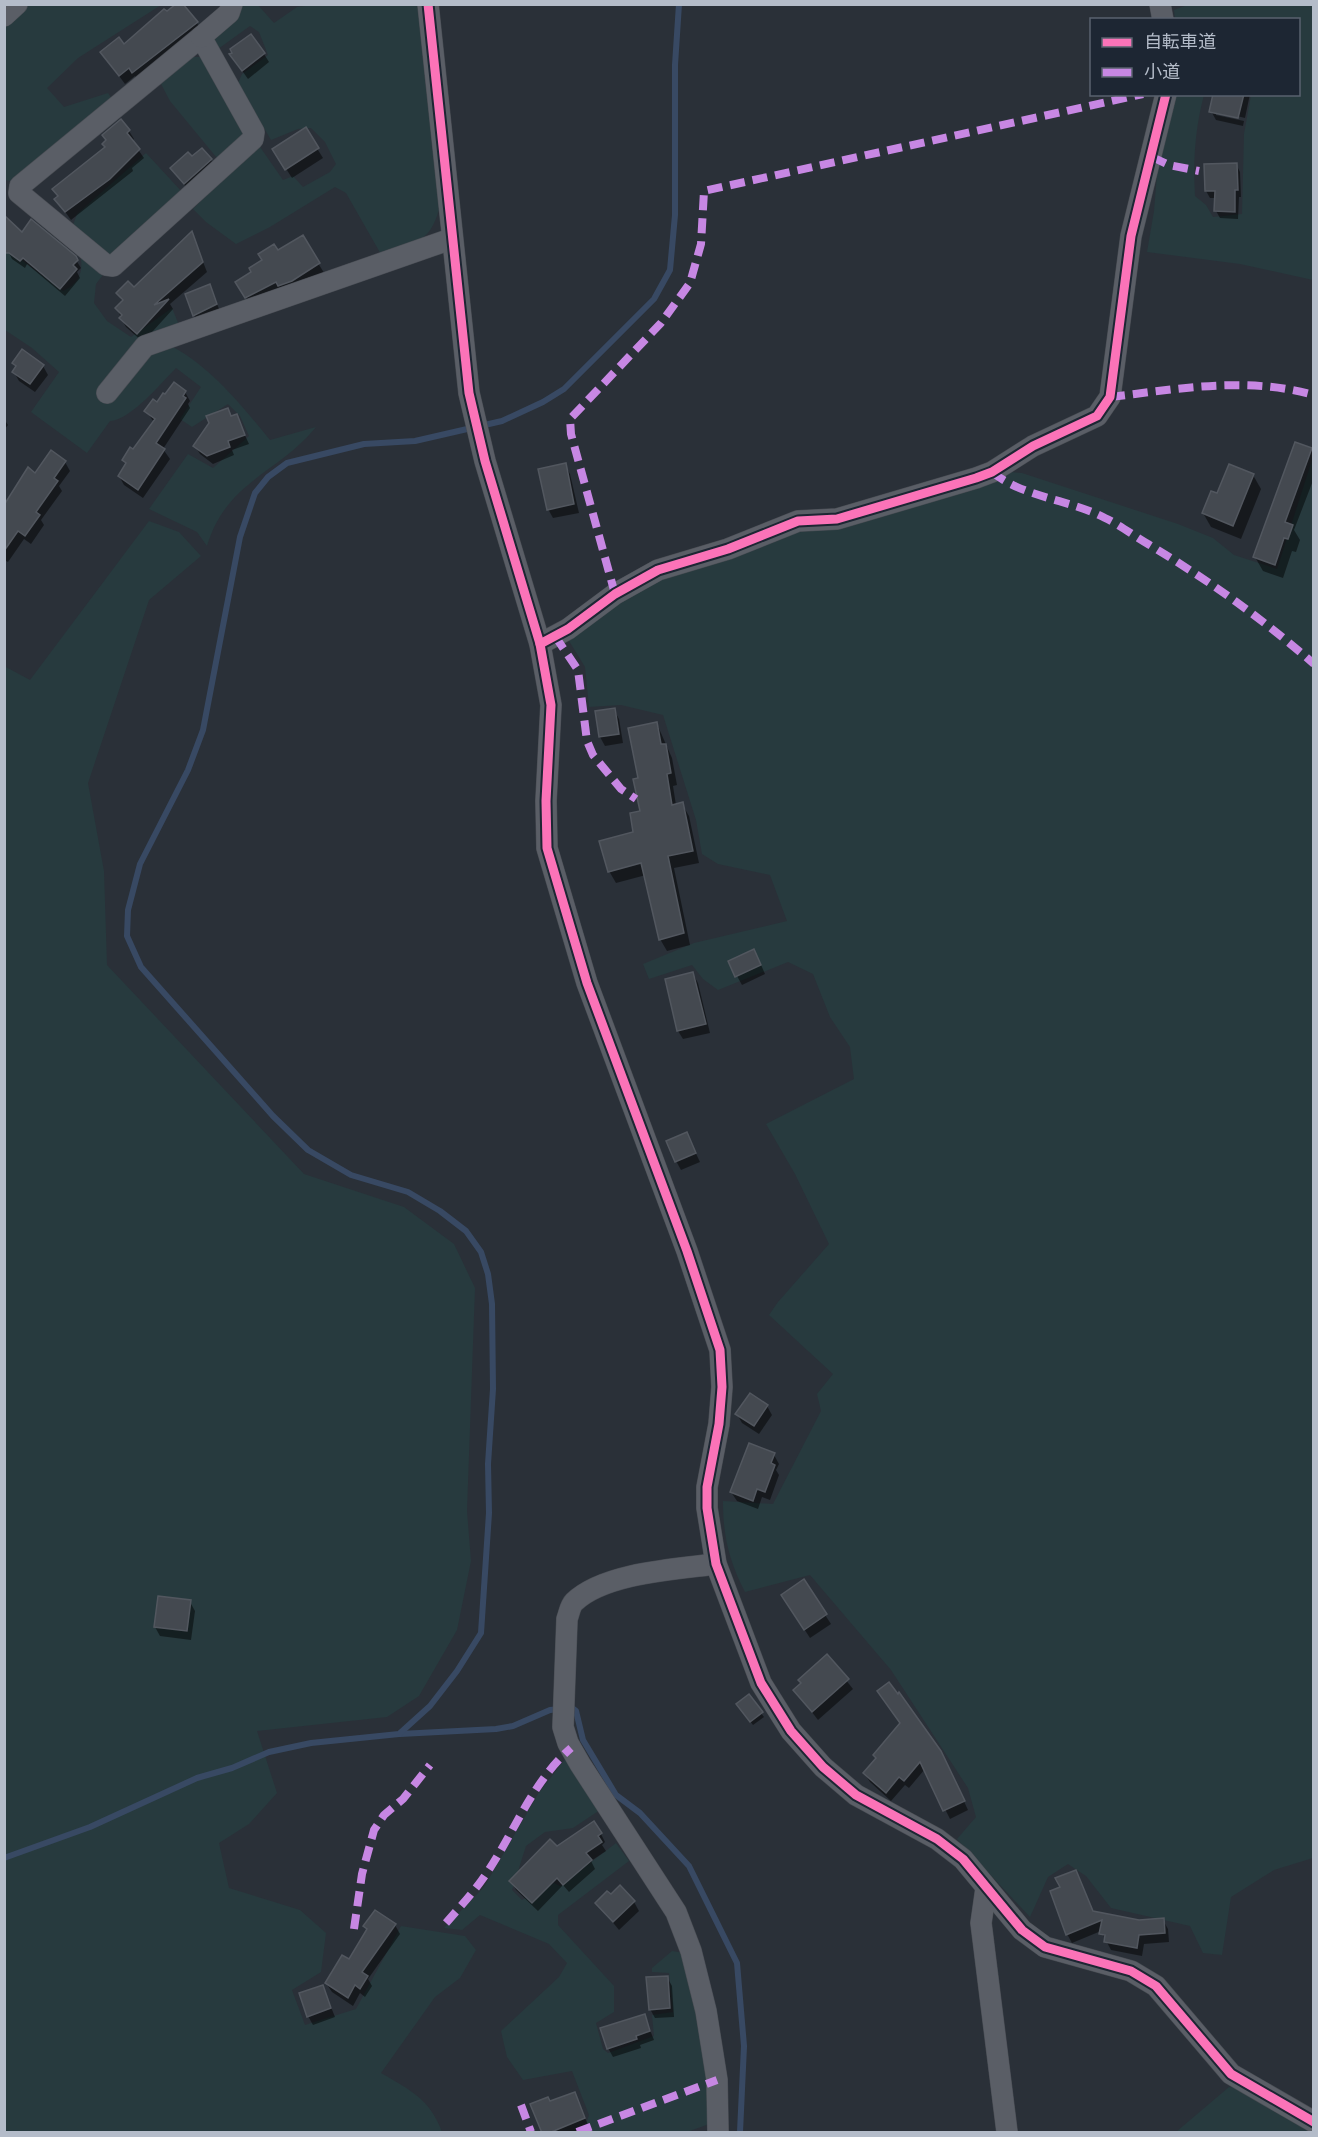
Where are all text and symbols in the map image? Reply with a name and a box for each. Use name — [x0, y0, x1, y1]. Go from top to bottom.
legend — [1090, 18, 1300, 96]
text: 自転車道 — [1144, 30, 1216, 55]
text: 小道 — [1144, 60, 1180, 85]

